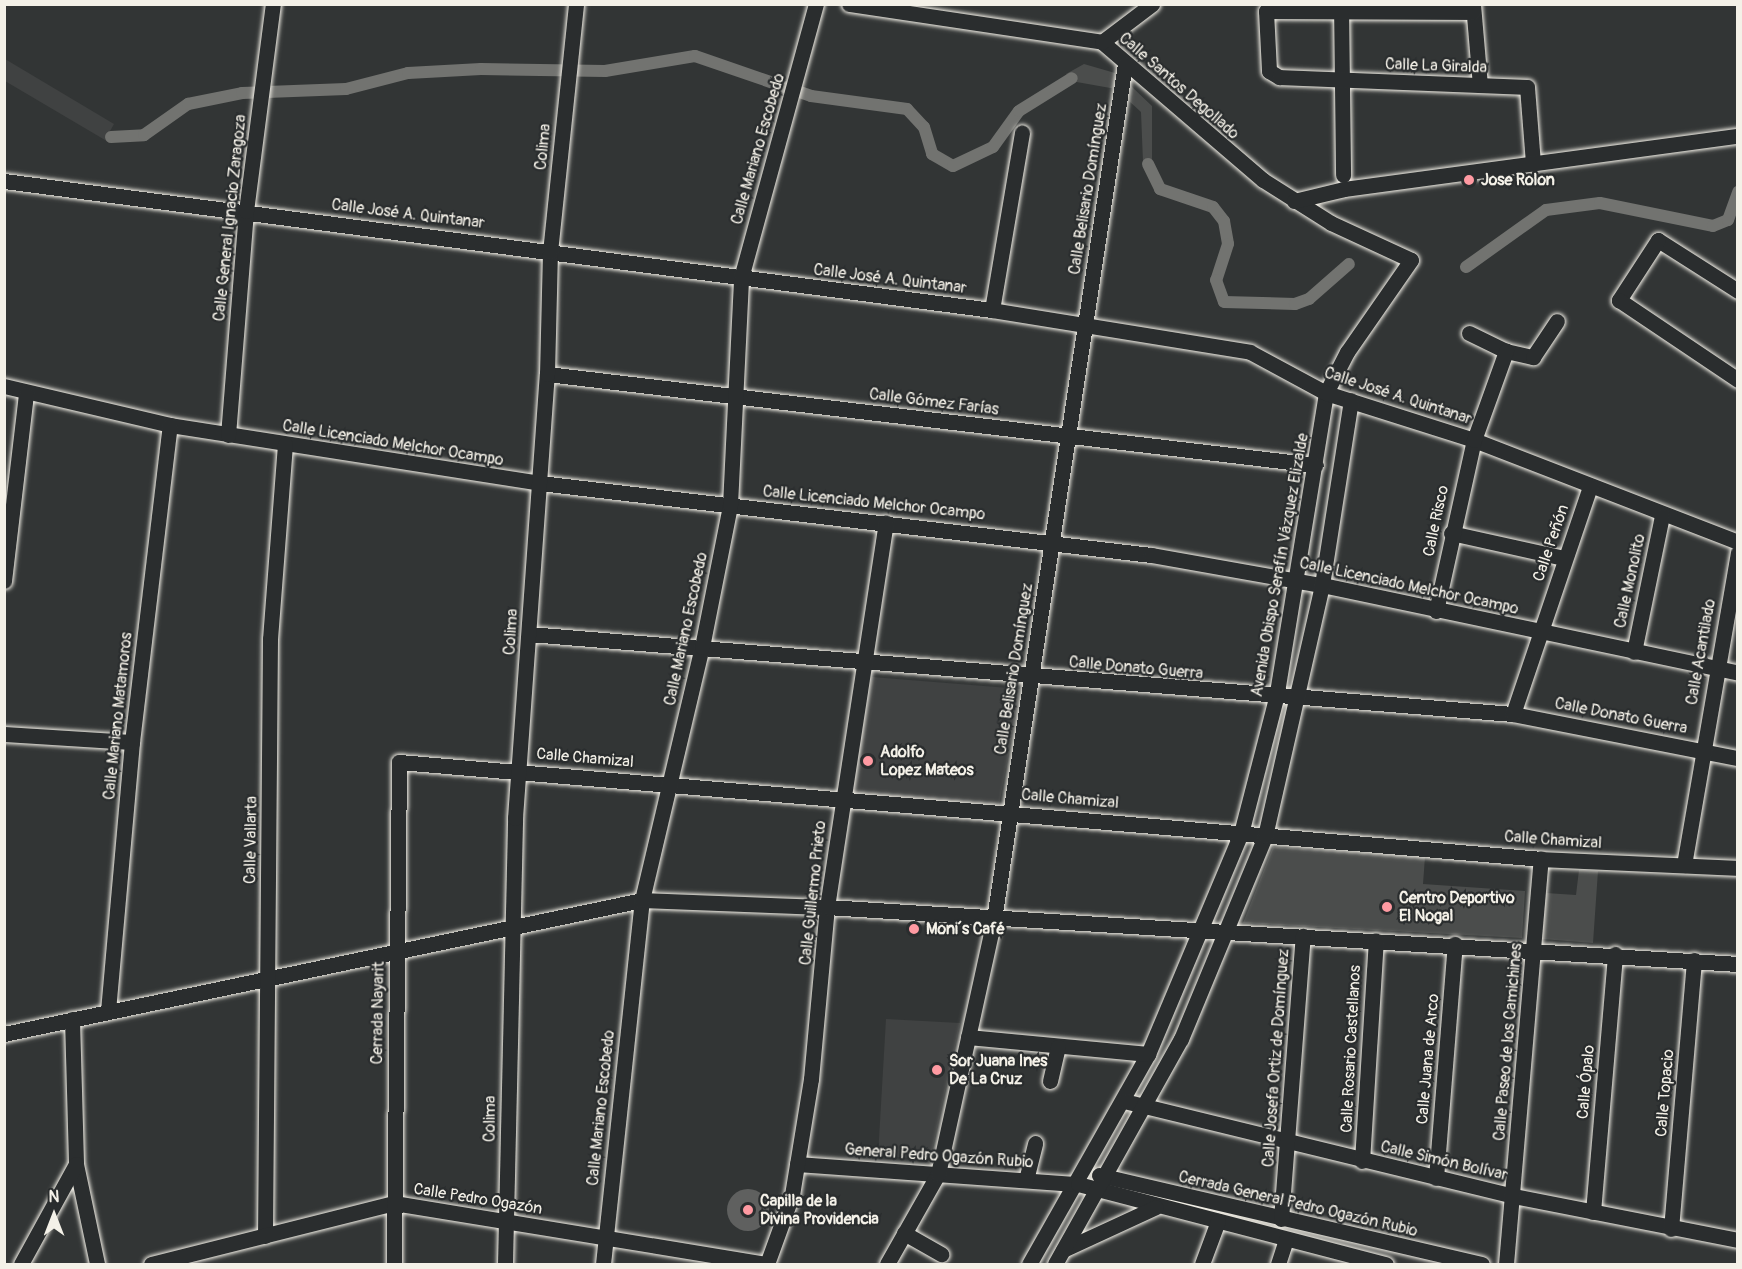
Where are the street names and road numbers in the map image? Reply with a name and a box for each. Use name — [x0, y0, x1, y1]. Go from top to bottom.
street label: Calle Santos Degollado — [1115, 29, 1243, 143]
street label: Calle La Giralda — [1385, 55, 1487, 77]
street label: Calle Mariano Escobedo — [727, 71, 789, 227]
street label: Calle Belisario Domínguez — [1065, 102, 1111, 276]
street label: Calle General Ignacio Zaragoza — [210, 114, 250, 322]
street label: Colima — [531, 123, 555, 171]
street label: Calle José A. Quintanar — [330, 195, 486, 233]
street label: Calle José A. Quintanar — [812, 260, 968, 298]
street label: Calle José A. Quintanar — [1322, 363, 1474, 429]
street label: Calle Gómez Farías — [868, 385, 1000, 419]
street label: Calle Licenciado Melchor Ocampo — [281, 416, 505, 470]
street label: Avenida Obispo Serafín Vázquez Elizalde — [1247, 432, 1313, 698]
street label: Calle Licenciado Melchor Ocampo — [762, 482, 986, 524]
street label: Calle Risco — [1419, 484, 1453, 558]
street label: Calle Peñón — [1529, 502, 1573, 584]
street label: Calle Monolito — [1611, 532, 1649, 630]
street label: Calle Mariano Escobedo — [660, 551, 712, 707]
street label: Calle Licenciado Melchor Ocampo — [1298, 553, 1520, 619]
street label: Calle Belisario Domínguez — [991, 582, 1037, 756]
street label: Calle Acantilado — [1682, 597, 1720, 707]
street label: Colima — [500, 608, 522, 656]
street label: Calle Mariano Matamoros — [100, 631, 136, 801]
street label: Calle Donato Guerra — [1068, 653, 1204, 683]
street label: Calle Donato Guerra — [1553, 694, 1689, 738]
street label: Calle Chamizal — [535, 744, 635, 772]
street label: Calle Chamizal — [1020, 785, 1120, 813]
street label: Calle Vallarta — [241, 796, 261, 884]
street label: Calle Guillermo Prieto — [796, 820, 830, 966]
street label: Calle Chamizal — [1504, 827, 1602, 853]
street label: Calle Paseo de los Camichines — [1490, 942, 1526, 1142]
street label: Calle Josefa Ortiz de Domínguez — [1259, 948, 1293, 1168]
street label: Cerrada Nayarit — [368, 961, 388, 1065]
street label: Calle Rosario Castellanos — [1337, 965, 1365, 1133]
street label: Calle Juana de Arco — [1413, 993, 1443, 1125]
street label: Calle Mariano Escobedo — [583, 1029, 619, 1187]
street label: Calle Ópalo — [1573, 1044, 1599, 1120]
street label: Calle Topacio — [1652, 1048, 1678, 1138]
street label: Colima — [480, 1096, 500, 1142]
street label: Calle Simón Bolívar — [1379, 1137, 1509, 1185]
street label: General Pedro Ogazón Rubio — [844, 1140, 1034, 1172]
street label: Cerrada General Pedro Ogazón Rubio — [1177, 1167, 1419, 1241]
street label: Calle Pedro Ogazón — [412, 1179, 544, 1219]

